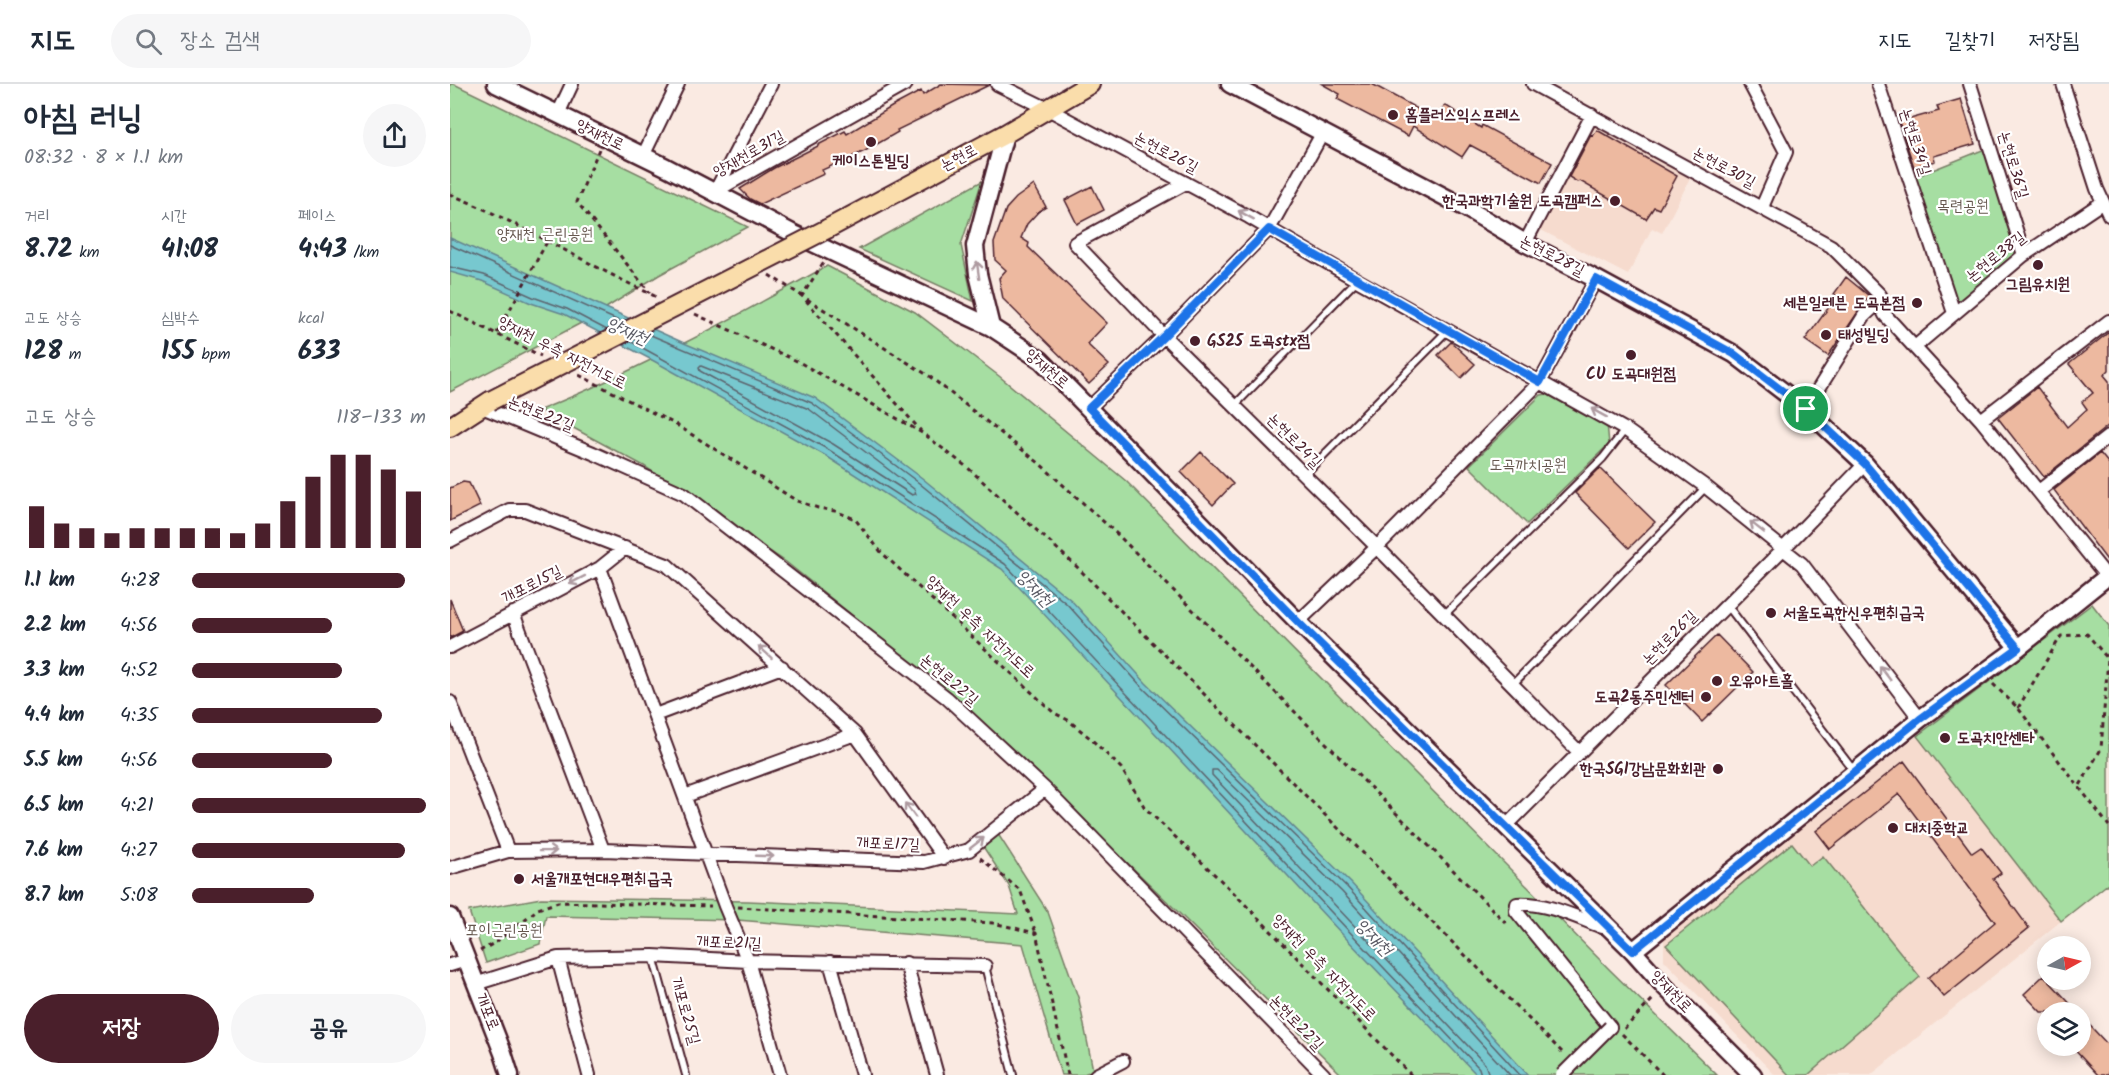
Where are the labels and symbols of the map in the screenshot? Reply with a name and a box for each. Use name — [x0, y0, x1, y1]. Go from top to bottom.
place label: 홈플러스익스프레스 — [1405, 103, 1521, 128]
street label: 논현로34길 — [1892, 105, 1938, 179]
marker: 홈플러스익스프레스 — [1386, 108, 1400, 122]
street label: 양재천로 — [571, 112, 629, 158]
street label: 양재천로31길 — [709, 124, 790, 184]
street label: 논현로26길 — [1129, 126, 1203, 180]
street label: 논현로36길 — [1991, 128, 2035, 202]
marker: 케이스톤빌딩 — [864, 135, 878, 149]
street label: 논현로 — [936, 138, 982, 178]
street label: 논현로30길 — [1688, 141, 1760, 195]
place label: 케이스톤빌딩 — [832, 149, 910, 174]
place label: 한국과학기술원 도곡캠퍼스 — [1441, 189, 1603, 214]
marker: 한국과학기술원 도곡캠퍼스 — [1608, 194, 1622, 208]
park label: 목련공원 — [1937, 194, 1989, 219]
one-way arrow — [1237, 209, 1255, 220]
park label: 양재천 근린공원 — [497, 222, 593, 247]
street label: 논현로38길 — [1961, 225, 2031, 288]
street label: 논현로28길 — [1515, 229, 1589, 283]
marker: 그림유치원 — [2031, 258, 2045, 272]
one-way arrow — [972, 260, 983, 280]
place label: 그림유치원 — [2006, 272, 2070, 297]
place label: 세븐일레븐 도곡본점 — [1783, 291, 1905, 316]
marker: 세븐일레븐 도곡본점 — [1910, 296, 1924, 310]
street label: 양재천 우측 자전거도로 — [493, 310, 631, 396]
water label: 양재천 — [601, 310, 654, 355]
place label: 태성빌딩 — [1838, 323, 1890, 348]
marker: 태성빌딩 — [1819, 328, 1833, 342]
place label: GS25 도곡stx점 — [1207, 329, 1310, 354]
marker: GS25 도곡stx점 — [1188, 334, 1202, 348]
street label: 양재천로 — [1019, 343, 1075, 395]
marker: CU 도곡대원점 — [1624, 348, 1638, 362]
place label: CU 도곡대원점 — [1586, 362, 1676, 387]
pin — [1780, 383, 1831, 434]
street label: 논현로22길 — [504, 389, 578, 439]
one-way arrow — [1590, 407, 1607, 419]
street label: 논현로24길 — [1261, 408, 1328, 475]
park label: 도곡까치공원 — [1489, 453, 1567, 478]
one-way arrow — [1749, 521, 1765, 534]
street label: 개포로15길 — [497, 559, 567, 611]
water label: 양재천 — [1008, 563, 1061, 616]
street label: 양재천 우측 자전거도로 — [920, 570, 1040, 684]
one-way arrow — [568, 575, 586, 586]
place label: 서울도곡한신우편취급국 — [1783, 601, 1925, 626]
street label: 논현로26길 — [1637, 604, 1704, 671]
marker: 서울도곡한신우편취급국 — [1764, 606, 1778, 620]
one-way arrow — [757, 645, 772, 659]
street label: 논현로22길 — [914, 648, 984, 712]
one-way arrow — [1879, 665, 1891, 681]
place label: 오유아트홀 — [1729, 669, 1794, 694]
marker: 오유아트홀 — [1710, 674, 1724, 688]
place label: 도곡2동주민센터 — [1595, 685, 1694, 710]
marker: 도곡2동주민센터 — [1699, 690, 1713, 704]
place label: 도곡치안센타 — [1957, 726, 2035, 751]
marker: 도곡치안센타 — [1938, 731, 1952, 745]
place label: 한국SGI강남문화회관 — [1579, 757, 1706, 782]
marker: 한국SGI강남문화회관 — [1711, 762, 1725, 776]
one-way arrow — [903, 803, 916, 819]
place label: 대치중학교 — [1905, 816, 1969, 841]
marker: 대치중학교 — [1886, 821, 1900, 835]
street label: 개포로17길 — [856, 830, 920, 858]
one-way arrow — [969, 837, 985, 850]
one-way arrow — [538, 845, 558, 857]
one-way arrow — [755, 851, 775, 862]
place label: 서울개포현대우편취급국 — [531, 867, 673, 892]
marker: 서울개포현대우편취급국 — [512, 872, 526, 886]
street label: 양재천 우측 자전거도로 — [1266, 908, 1382, 1028]
water label: 양재천 — [1347, 912, 1400, 965]
park label: 포이근린공원 — [465, 918, 543, 943]
street label: 개포로21길 — [696, 929, 762, 957]
north arrow — [2037, 936, 2091, 990]
street label: 양재천로 — [1644, 965, 1698, 1019]
street label: 개포로25길 — [663, 974, 707, 1048]
street label: 개포로 — [468, 989, 506, 1035]
street label: 논현로22길 — [1263, 989, 1329, 1057]

